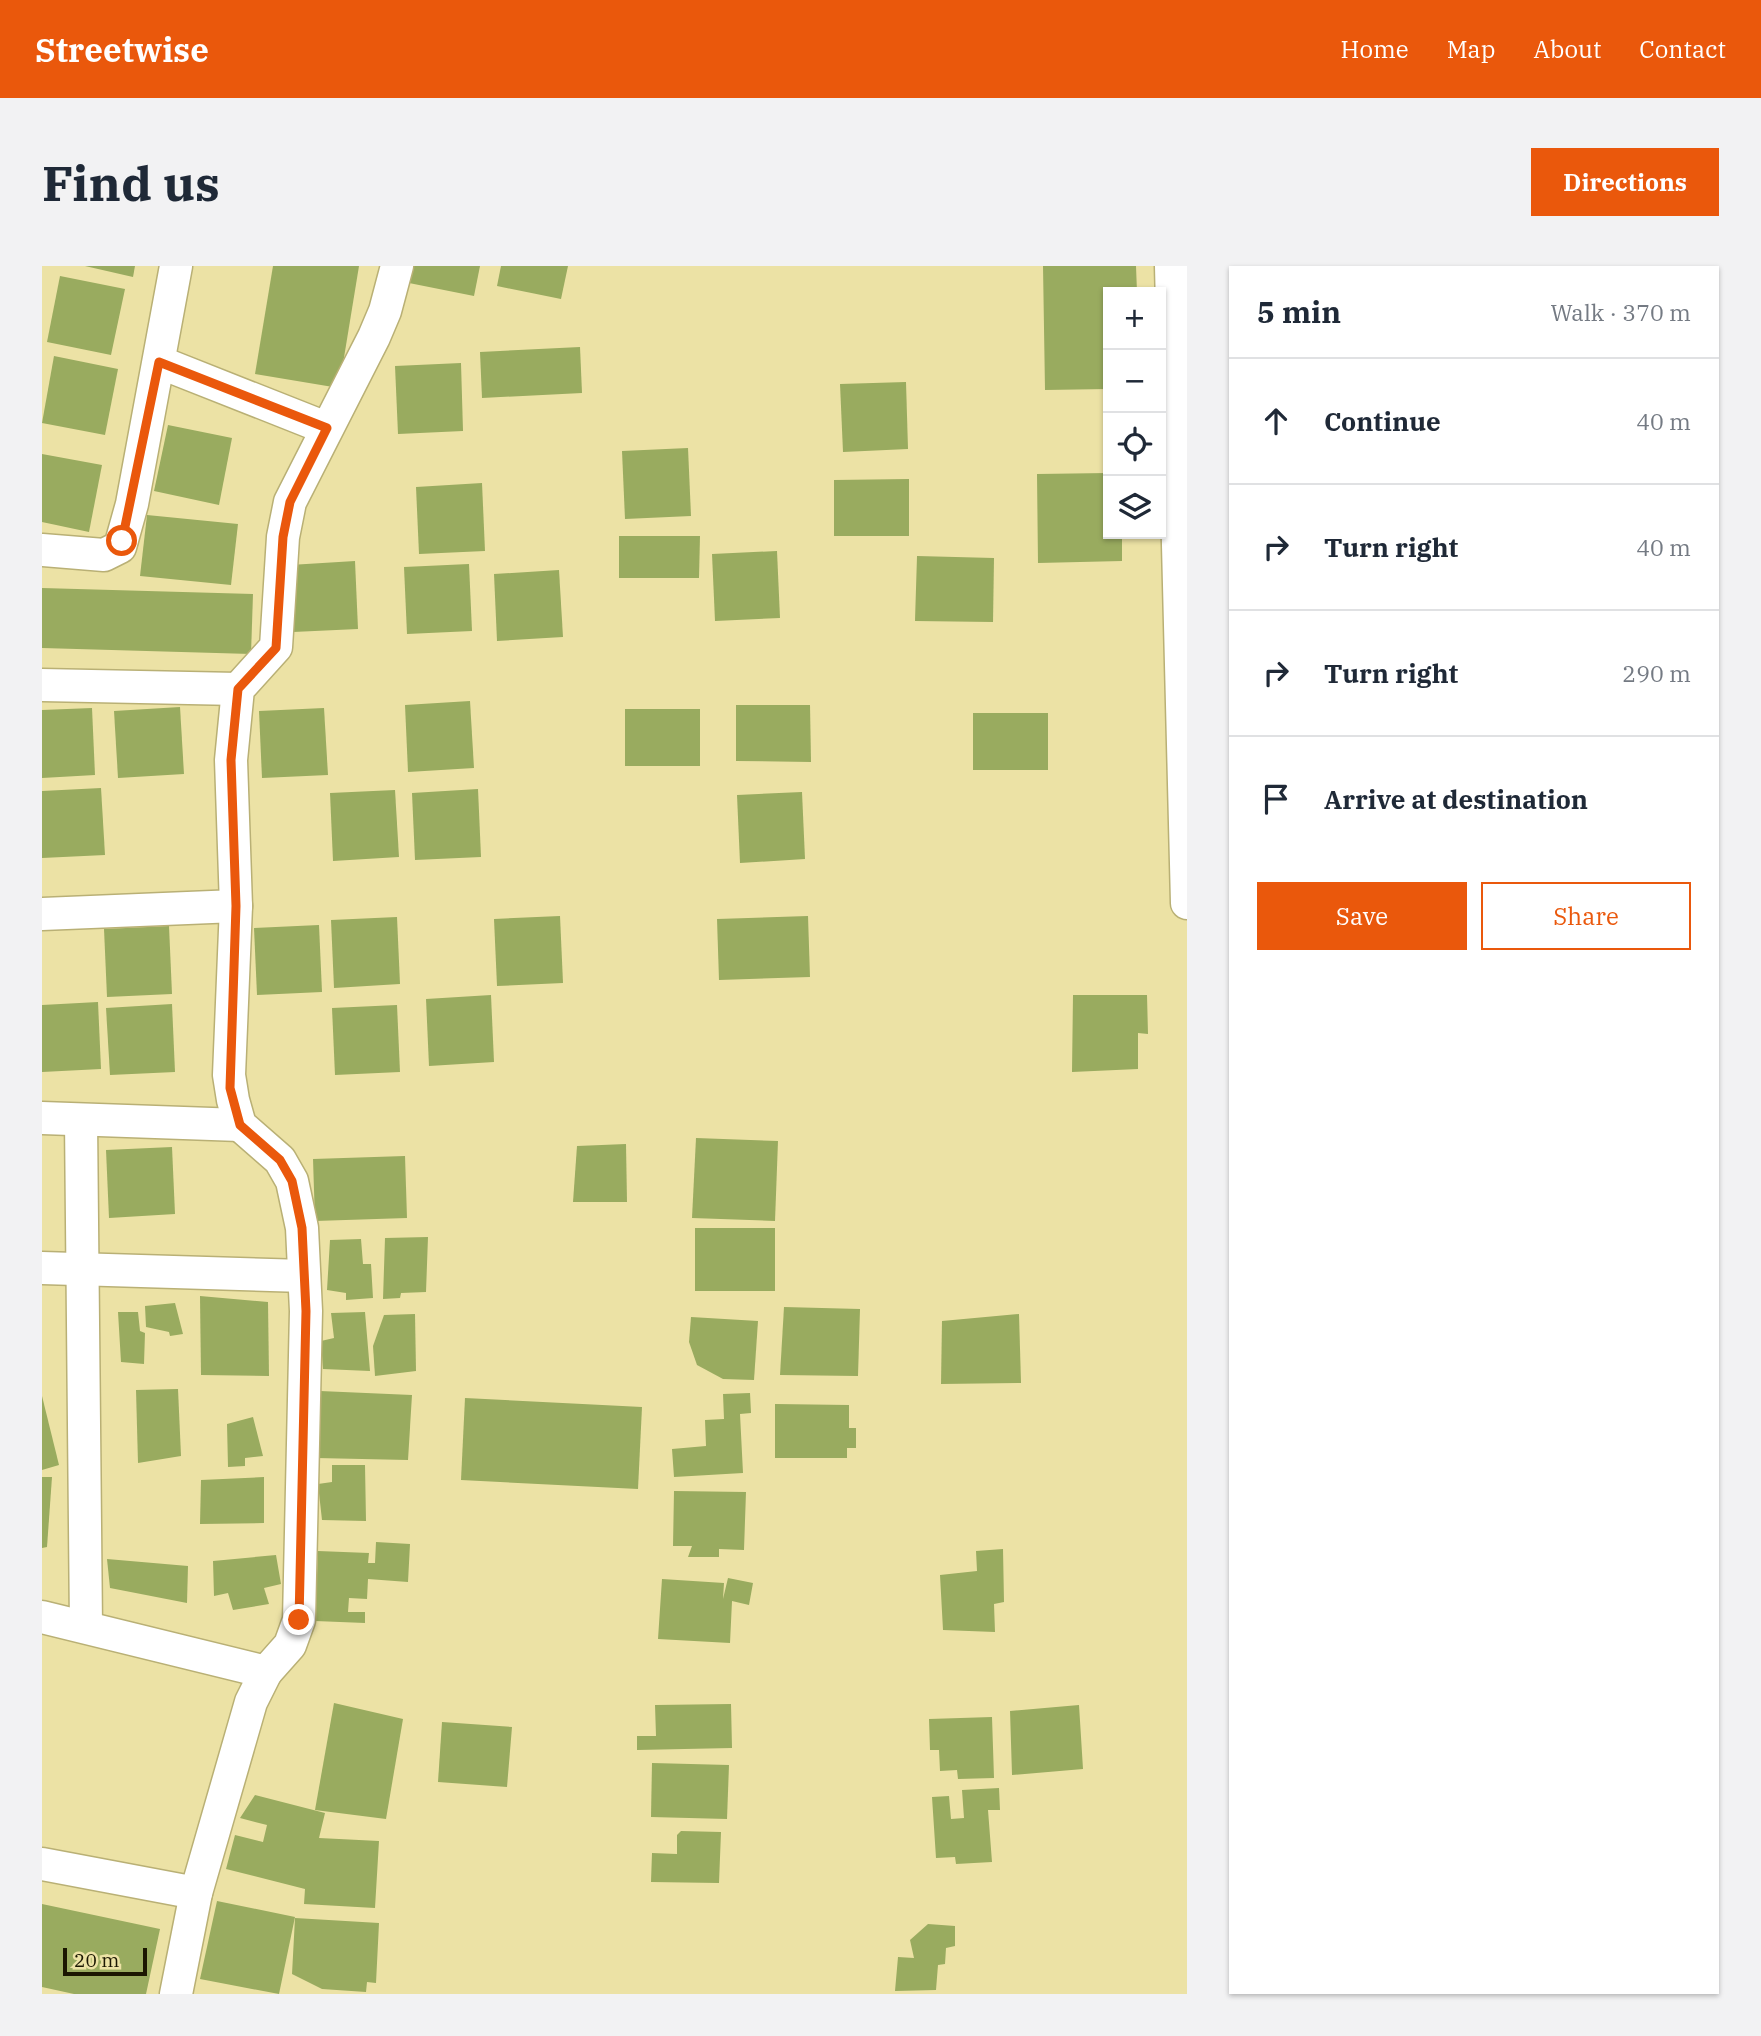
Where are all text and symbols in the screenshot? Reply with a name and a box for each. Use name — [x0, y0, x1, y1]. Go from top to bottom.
text: Streetwise — [35, 28, 209, 71]
text: Home — [1341, 33, 1409, 65]
text: Map — [1447, 33, 1495, 65]
text: About — [1533, 33, 1601, 65]
text: Contact — [1639, 33, 1726, 65]
button: Directions — [1531, 148, 1719, 216]
text: Find us — [42, 151, 220, 214]
map controls — [1103, 287, 1166, 539]
button: + — [1103, 287, 1166, 350]
text: 5 min — [1257, 292, 1341, 331]
text: Walk · 370 m — [1550, 297, 1691, 327]
button: − — [1103, 350, 1166, 413]
icon: ahead — [1257, 402, 1295, 440]
text: Continue — [1324, 404, 1441, 438]
text: 40 m — [1636, 406, 1691, 436]
button: locate — [1103, 413, 1166, 476]
button: layers — [1103, 476, 1166, 539]
route start — [106, 525, 137, 556]
icon: right — [1257, 528, 1295, 566]
text: Turn right — [1324, 530, 1458, 564]
text: 40 m — [1636, 532, 1691, 562]
icon: right — [1257, 654, 1295, 692]
text: Turn right — [1324, 656, 1458, 690]
text: 290 m — [1622, 658, 1691, 688]
icon: arrive — [1257, 780, 1295, 818]
text: Arrive at destination — [1324, 782, 1588, 816]
button: Save — [1257, 882, 1467, 950]
button: Share — [1481, 882, 1691, 950]
route end — [283, 1604, 314, 1635]
scale bar — [63, 1945, 147, 1977]
text: 20 m — [74, 1948, 119, 1972]

